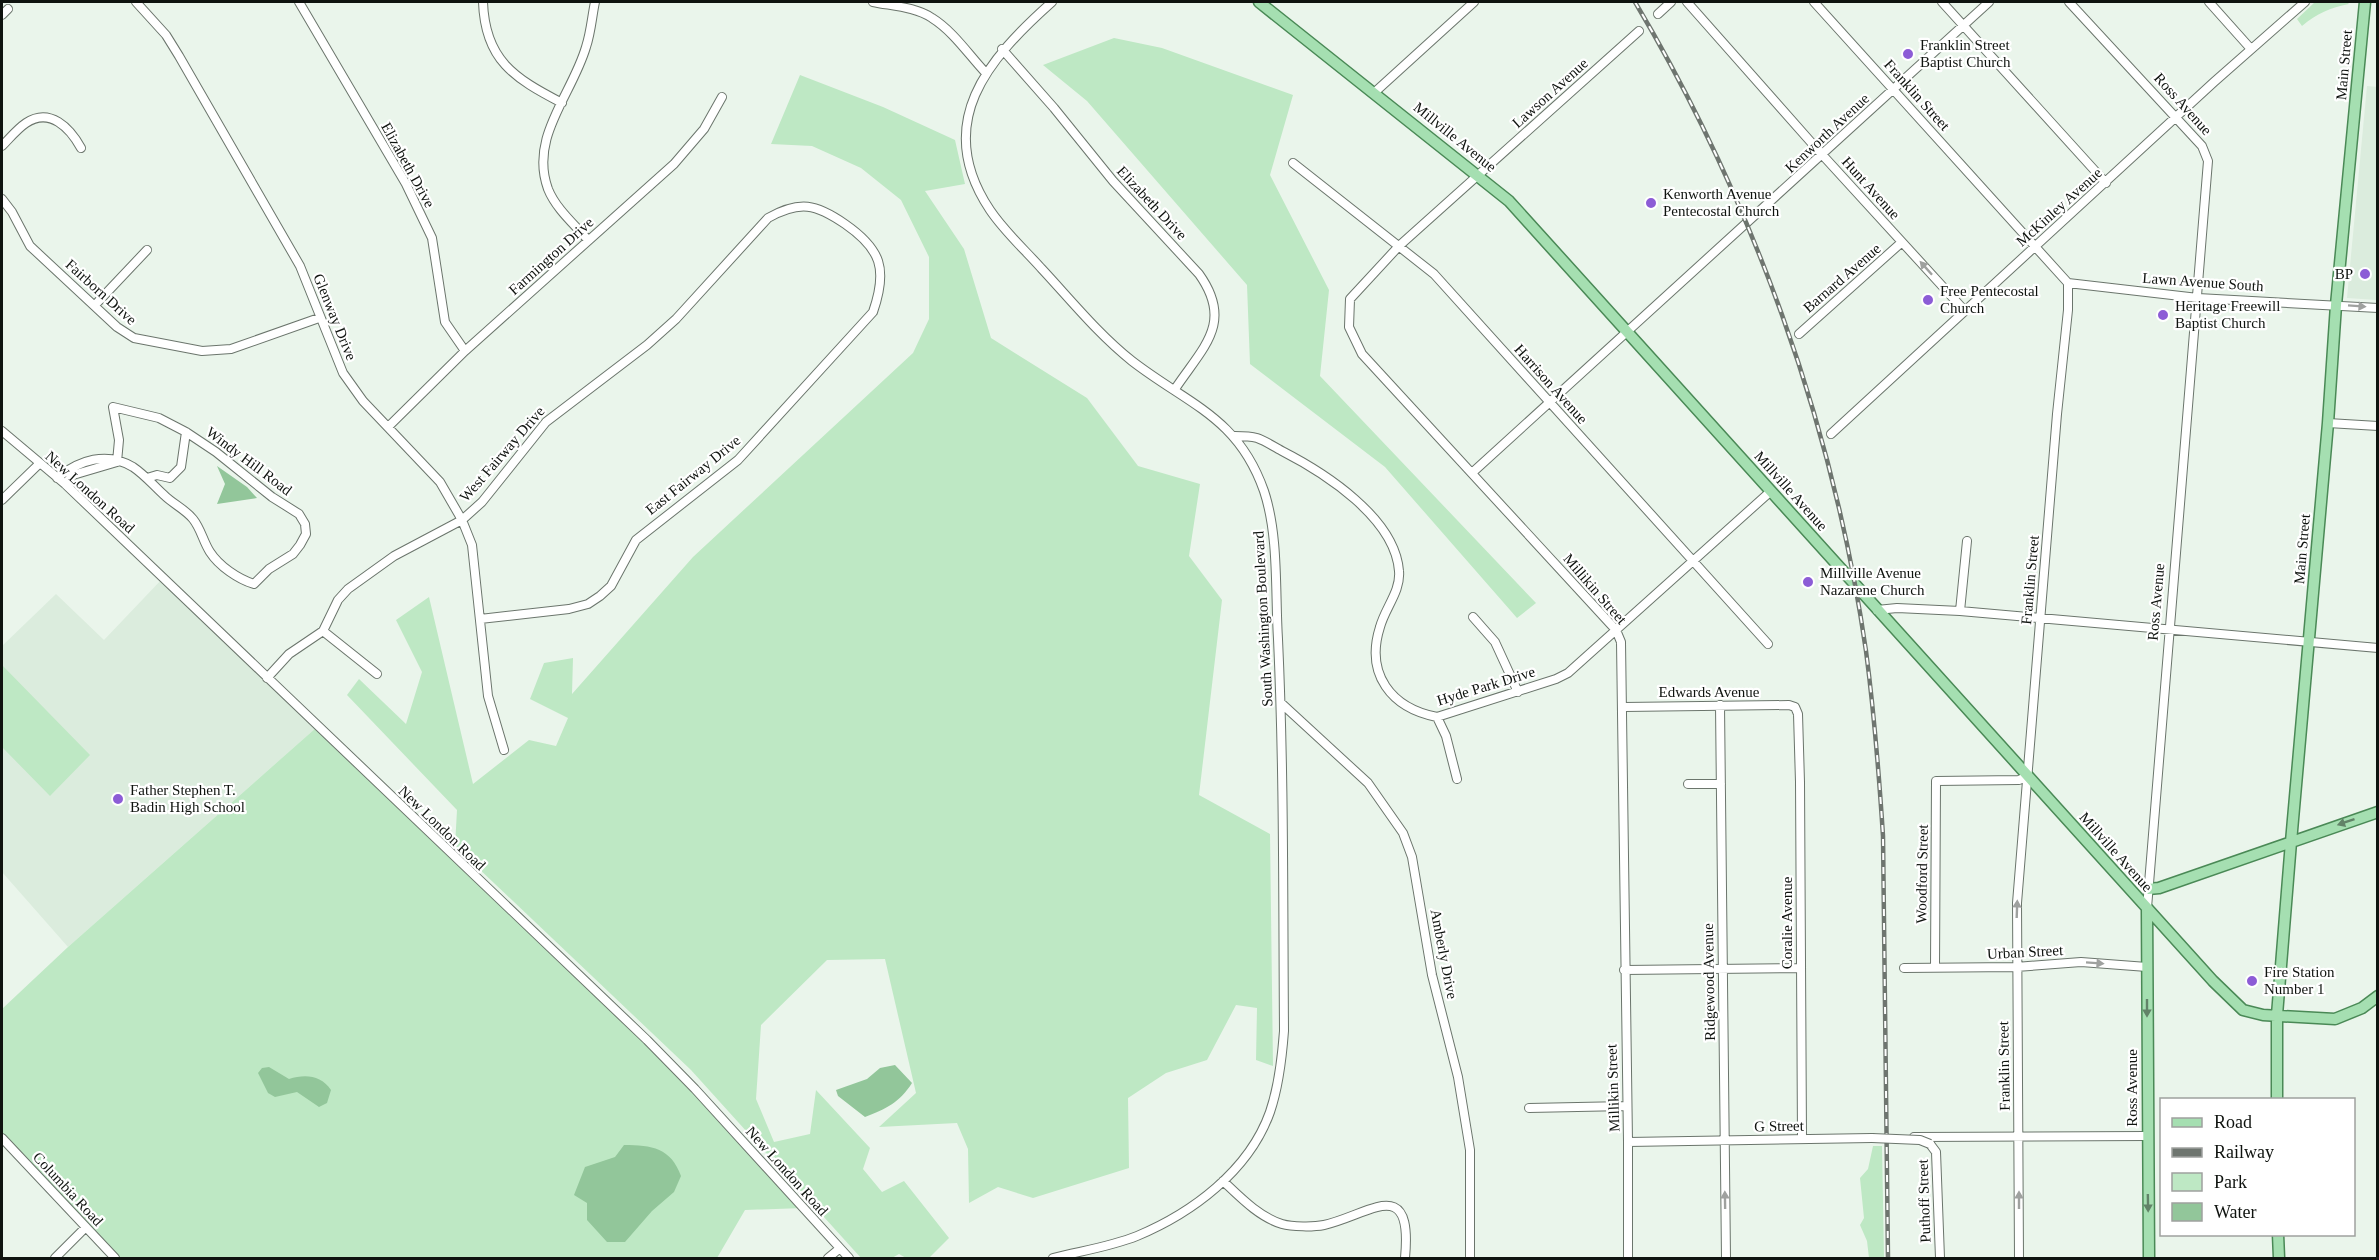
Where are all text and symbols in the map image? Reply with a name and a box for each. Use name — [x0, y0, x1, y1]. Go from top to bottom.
street label: Main Street — [2333, 28, 2355, 101]
place label: Franklin Street Baptist Church — [1920, 37, 2011, 70]
marker: Franklin Street Baptist Church — [1901, 47, 1915, 61]
street label: Lawson Avenue — [1509, 55, 1591, 131]
street label: Franklin Street — [1881, 56, 1953, 134]
street label: Ross Avenue — [2151, 70, 2215, 138]
street label: Kenworth Avenue — [1782, 90, 1872, 176]
street label: Millville Avenue — [1411, 99, 1500, 175]
street label: Elizabeth Drive — [378, 120, 438, 211]
street label: Hunt Avenue — [1839, 153, 1903, 223]
street label: Elizabeth Drive — [1114, 163, 1190, 243]
street label: McKinley Avenue — [2013, 164, 2105, 250]
place label: Kenworth Avenue Pentecostal Church — [1663, 186, 1780, 219]
marker: Kenworth Avenue Pentecostal Church — [1644, 196, 1658, 210]
street label: Farmington Drive — [506, 214, 597, 298]
street label: Barnard Avenue — [1800, 240, 1884, 316]
street label: Fairborn Drive — [62, 256, 140, 328]
one-way arrow — [1920, 261, 1933, 276]
place label: BP — [2335, 266, 2353, 282]
marker: BP — [2358, 267, 2372, 281]
street label: Lawn Avenue South — [2142, 270, 2265, 294]
street label: Glenway Drive — [310, 271, 360, 363]
place label: Free Pentecostal Church — [1940, 283, 2039, 316]
marker: Free Pentecostal Church — [1921, 293, 1935, 307]
place label: Heritage Freewill Baptist Church — [2175, 298, 2280, 331]
one-way arrow — [2347, 302, 2366, 311]
marker: Heritage Freewill Baptist Church — [2156, 308, 2170, 322]
street label: Harrison Avenue — [1511, 341, 1591, 427]
street label: West Fairway Drive — [456, 403, 548, 505]
street label: Windy Hill Road — [203, 424, 295, 499]
street label: East Fairway Drive — [643, 432, 744, 518]
street label: New London Road — [42, 448, 138, 536]
street label: Millville Avenue — [1751, 448, 1831, 534]
street label: Main Street — [2291, 512, 2313, 585]
street label: South Washington Boulevard — [1250, 530, 1276, 707]
street label: Franklin Street — [2018, 534, 2042, 625]
street label: Millikin Street — [1560, 551, 1630, 628]
street label: Ross Avenue — [2145, 562, 2167, 641]
place label: Millville Avenue Nazarene Church — [1820, 565, 1925, 598]
marker: Millville Avenue Nazarene Church — [1801, 575, 1815, 589]
street label: Hyde Park Drive — [1435, 663, 1537, 709]
street label: Edwards Avenue — [1659, 684, 1760, 700]
place label: Father Stephen T. Badin High School — [130, 782, 245, 815]
street label: New London Road — [395, 783, 489, 874]
marker: Father Stephen T. Badin High School — [111, 792, 125, 806]
street label: Millville Avenue — [2076, 809, 2156, 895]
one-way arrow — [2337, 818, 2355, 828]
street label: Woodford Street — [1913, 823, 1931, 924]
street label: Coralie Avenue — [1779, 876, 1795, 969]
one-way arrow — [2012, 899, 2021, 918]
street label: Amberly Drive — [1427, 908, 1461, 1001]
street label: Ridgewood Avenue — [1700, 923, 1718, 1041]
street label: Urban Street — [1987, 942, 2064, 962]
one-way arrow — [2085, 959, 2104, 968]
place label: Fire Station Number 1 — [2264, 964, 2335, 997]
marker: Fire Station Number 1 — [2245, 974, 2259, 988]
one-way arrow — [2142, 999, 2152, 1018]
street label: Franklin Street — [1995, 1020, 2013, 1111]
street label: Millikin Street — [1603, 1043, 1623, 1132]
street label: Ross Avenue — [2124, 1049, 2140, 1127]
legend — [2160, 1098, 2355, 1236]
text: Road — [2214, 1112, 2252, 1132]
street label: G Street — [1754, 1118, 1805, 1134]
street label: New London Road — [743, 1123, 831, 1219]
text: Railway — [2214, 1142, 2274, 1162]
street label: Columbia Road — [30, 1149, 106, 1229]
street label: Puthoff Street — [1915, 1158, 1933, 1243]
text: Park — [2214, 1172, 2247, 1192]
one-way arrow — [1721, 1191, 1730, 1210]
one-way arrow — [2014, 1191, 2024, 1210]
one-way arrow — [2143, 1194, 2153, 1213]
text: Water — [2214, 1202, 2257, 1222]

